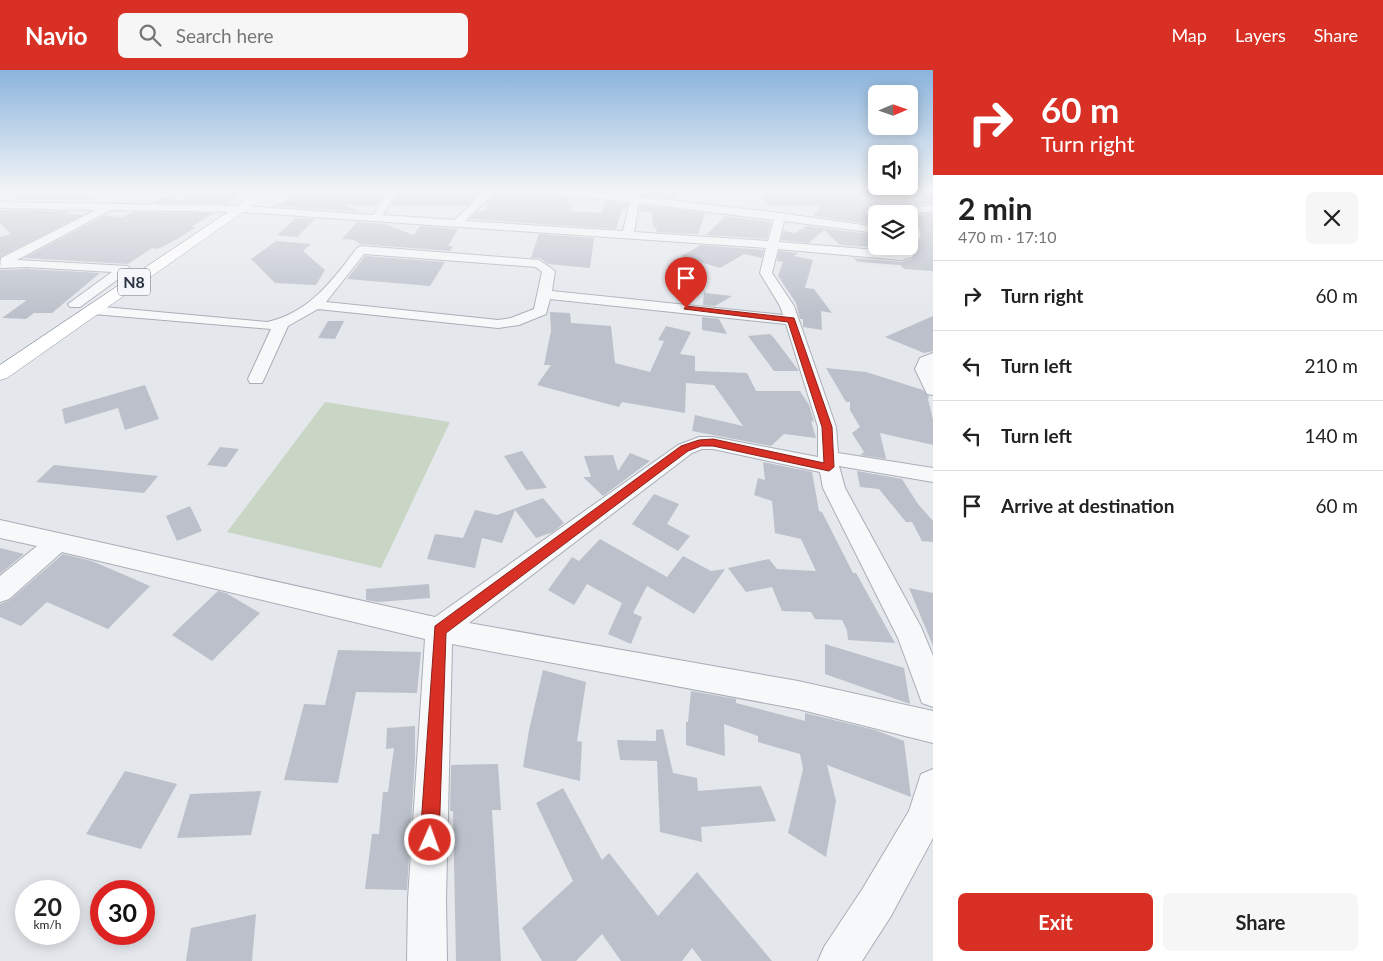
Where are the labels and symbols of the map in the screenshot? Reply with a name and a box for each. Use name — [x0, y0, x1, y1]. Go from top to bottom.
north arrow — [868, 85, 918, 135]
pin — [665, 257, 707, 308]
road number: N8 — [118, 268, 150, 296]
position arrow — [403, 813, 455, 865]
speed limit sign: 30 — [90, 880, 155, 945]

